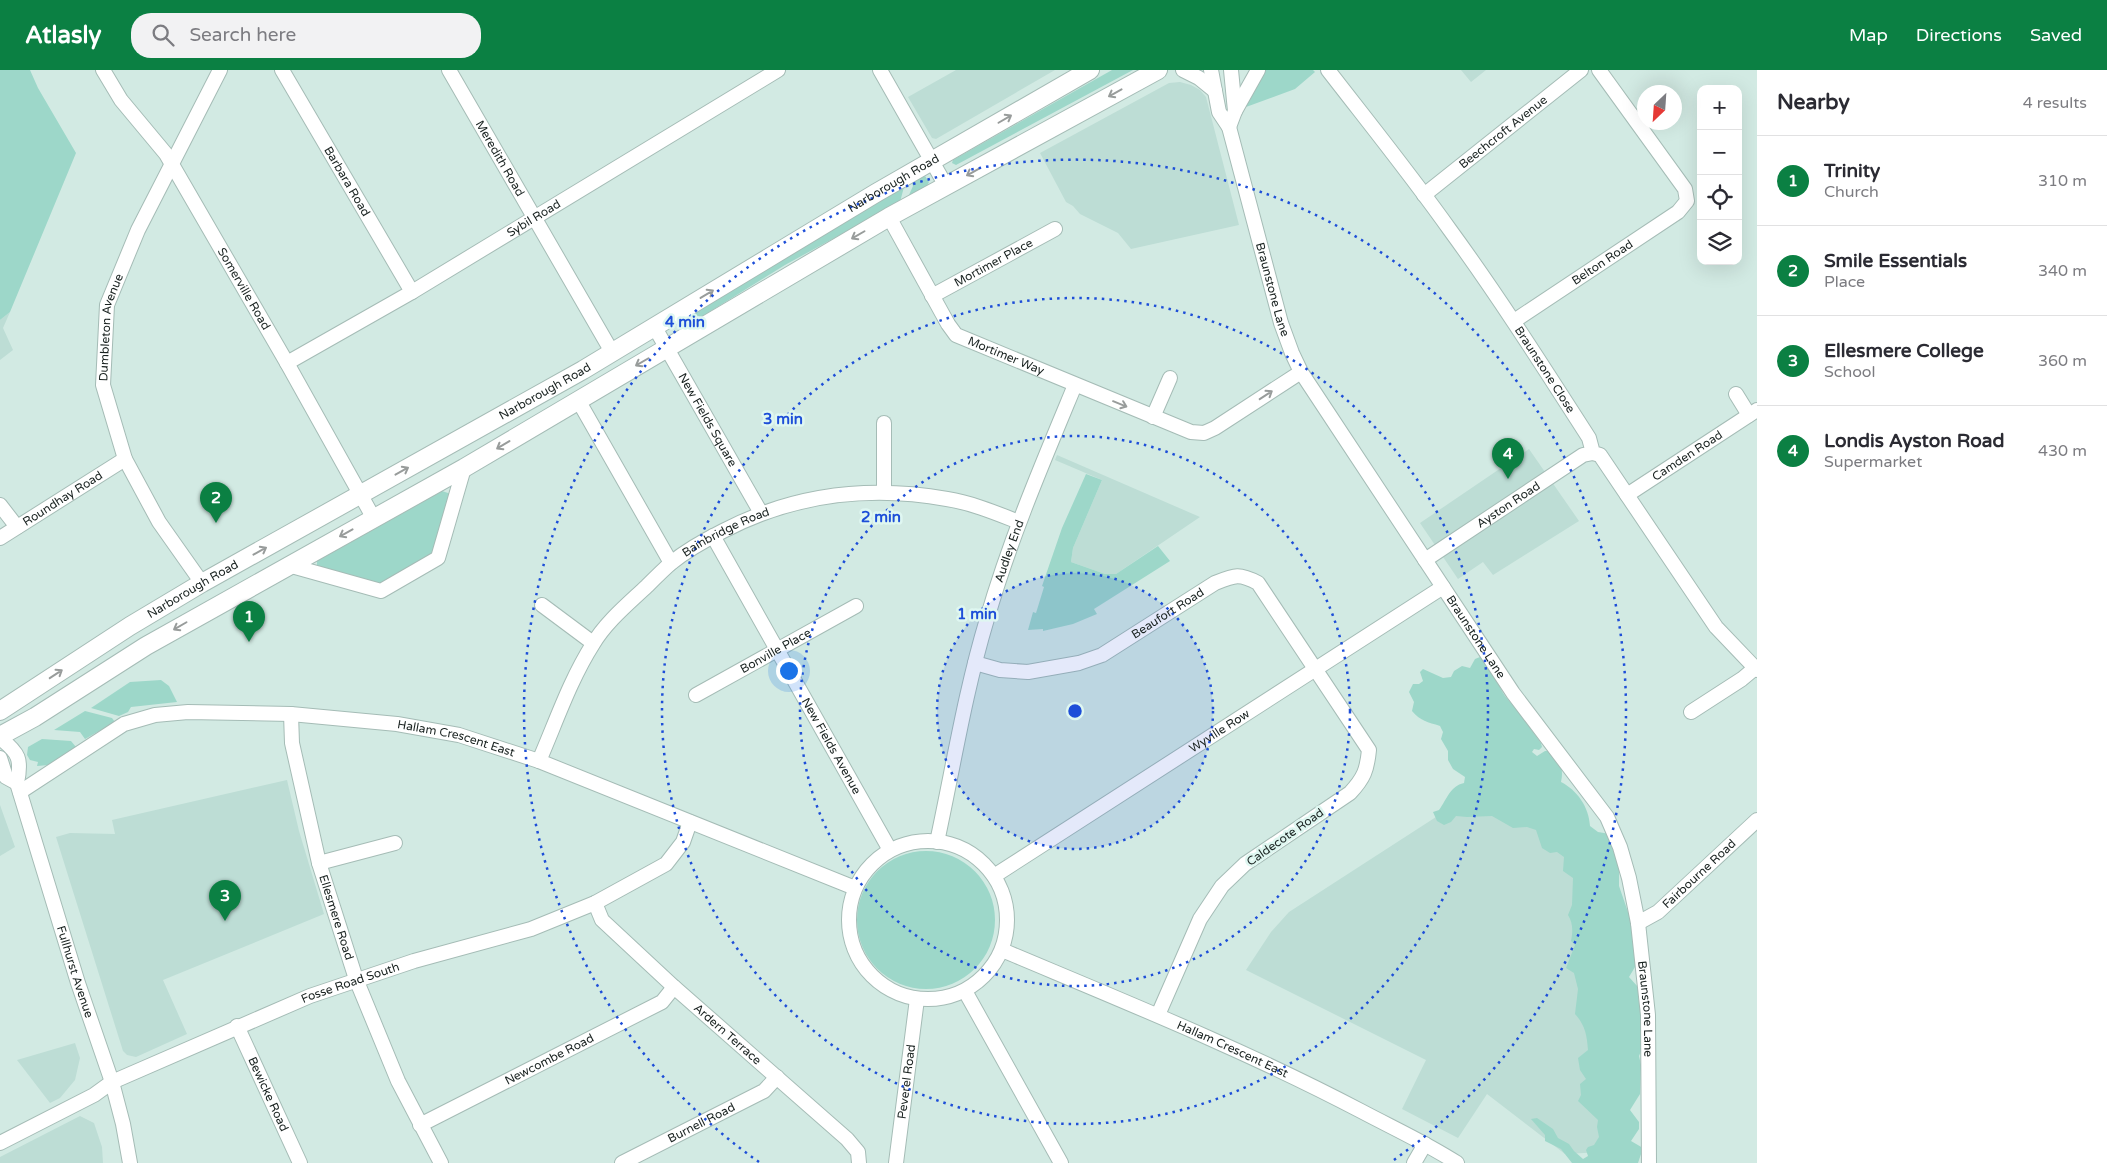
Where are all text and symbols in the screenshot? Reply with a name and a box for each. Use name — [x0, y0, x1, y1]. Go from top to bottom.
search box — [131, 13, 481, 58]
text: Atlasly — [25, 21, 101, 50]
icon: search — [149, 21, 177, 49]
text: Search here — [189, 24, 296, 46]
text: Map — [1849, 24, 1888, 46]
text: Directions — [1916, 24, 2002, 46]
text: Saved — [2030, 24, 2082, 46]
north arrow — [1637, 85, 1682, 130]
map controls — [1697, 85, 1742, 265]
button: + — [1697, 85, 1742, 130]
one-way arrow — [1109, 89, 1123, 99]
text: Nearby — [1777, 90, 1850, 115]
street label: Beechcroft Avenue — [1456, 93, 1550, 171]
text: 4 results — [2023, 93, 2087, 113]
one-way arrow — [998, 114, 1013, 124]
street label: Meredith Road — [473, 118, 527, 199]
button: − — [1697, 130, 1742, 175]
street label: Barbara Road — [321, 144, 373, 219]
street label: Narborough Road — [845, 151, 942, 215]
text: Trinity — [1824, 160, 1880, 182]
one-way arrow — [966, 168, 981, 177]
text: 1 — [1788, 171, 1798, 191]
text: 310 m — [2038, 171, 2087, 191]
button: locate — [1697, 175, 1742, 220]
text: Church — [1824, 182, 1879, 202]
street label: Sybil Road — [504, 197, 563, 240]
button: layers — [1697, 220, 1742, 265]
one-way arrow — [851, 231, 865, 241]
street label: Mortimer Place — [952, 235, 1035, 290]
street label: Belton Road — [1569, 237, 1636, 288]
street label: Braunstone Lane — [1253, 241, 1292, 339]
street label: Somerville Road — [215, 245, 273, 332]
text: Smile Essentials — [1824, 250, 1967, 272]
text: 2 — [1788, 261, 1798, 281]
text: 340 m — [2038, 261, 2087, 281]
street label: Dumbleton Avenue — [96, 271, 126, 382]
text: Place — [1824, 272, 1865, 292]
one-way arrow — [700, 289, 714, 299]
text: 4 min — [665, 313, 705, 331]
street label: Braunstone Close — [1512, 324, 1578, 416]
street label: Mortimer Way — [966, 334, 1047, 378]
text: Ellesmere College — [1824, 340, 1984, 362]
text: 3 — [1788, 351, 1798, 371]
text: 360 m — [2038, 351, 2087, 371]
one-way arrow — [636, 358, 650, 368]
street label: Narborough Road — [496, 360, 593, 423]
text: School — [1824, 362, 1876, 382]
street label: New Fields Square — [675, 370, 740, 469]
one-way arrow — [1258, 390, 1272, 400]
one-way arrow — [1112, 399, 1127, 409]
text: 3 min — [763, 410, 803, 428]
street label: Camden Road — [1649, 428, 1725, 484]
text: Londis Ayston Road — [1824, 430, 2005, 452]
pin: 4 — [1492, 438, 1524, 479]
one-way arrow — [495, 440, 510, 450]
text: 4 — [1788, 441, 1798, 461]
text: 430 m — [2038, 441, 2087, 461]
text: Supermarket — [1824, 452, 1922, 472]
one-way arrow — [394, 466, 408, 476]
street label: Roundhay Road — [20, 468, 105, 529]
street label: Ayston Road — [1474, 479, 1543, 531]
pin: 2 — [200, 482, 232, 523]
street label: Bainbridge Road — [679, 504, 771, 560]
text: 2 min — [861, 508, 901, 526]
street label: Audley End — [992, 518, 1027, 584]
one-way arrow — [339, 528, 353, 538]
one-way arrow — [252, 545, 266, 555]
street label: Narborough Road — [145, 557, 241, 621]
street label: Beaufort Road — [1129, 585, 1206, 641]
street label: Braunstone Lane — [1443, 593, 1509, 681]
pin: 1 — [233, 601, 265, 642]
text: 1 min — [957, 605, 997, 623]
one-way arrow — [174, 622, 188, 632]
street label: Bonville Place — [738, 625, 814, 676]
your location — [776, 658, 802, 684]
one-way arrow — [49, 669, 63, 679]
street label: New Fields Avenue — [799, 695, 864, 797]
centre of rings — [1066, 702, 1084, 720]
street label: Wyville Row — [1187, 706, 1253, 756]
street label: Hallam Crescent East — [396, 717, 517, 760]
street label: Caldecote Road — [1244, 805, 1326, 869]
street label: Fairbourne Road — [1660, 836, 1739, 911]
street label: Ellesmere Road — [316, 873, 356, 962]
pin: 3 — [209, 880, 241, 921]
street label: Fullhurst Avenue — [54, 924, 97, 1020]
street label: Fosse Road South — [299, 959, 401, 1006]
street label: Braunstone Lane — [1635, 960, 1655, 1057]
street label: Ardern Terrace — [691, 1001, 764, 1068]
street label: Hallam Crescent East — [1175, 1018, 1291, 1081]
street label: Newcombe Road — [502, 1031, 596, 1088]
street label: Peverel Road — [895, 1043, 918, 1120]
street label: Bewicke Road — [245, 1055, 292, 1134]
street label: Burnell Road — [665, 1100, 737, 1146]

